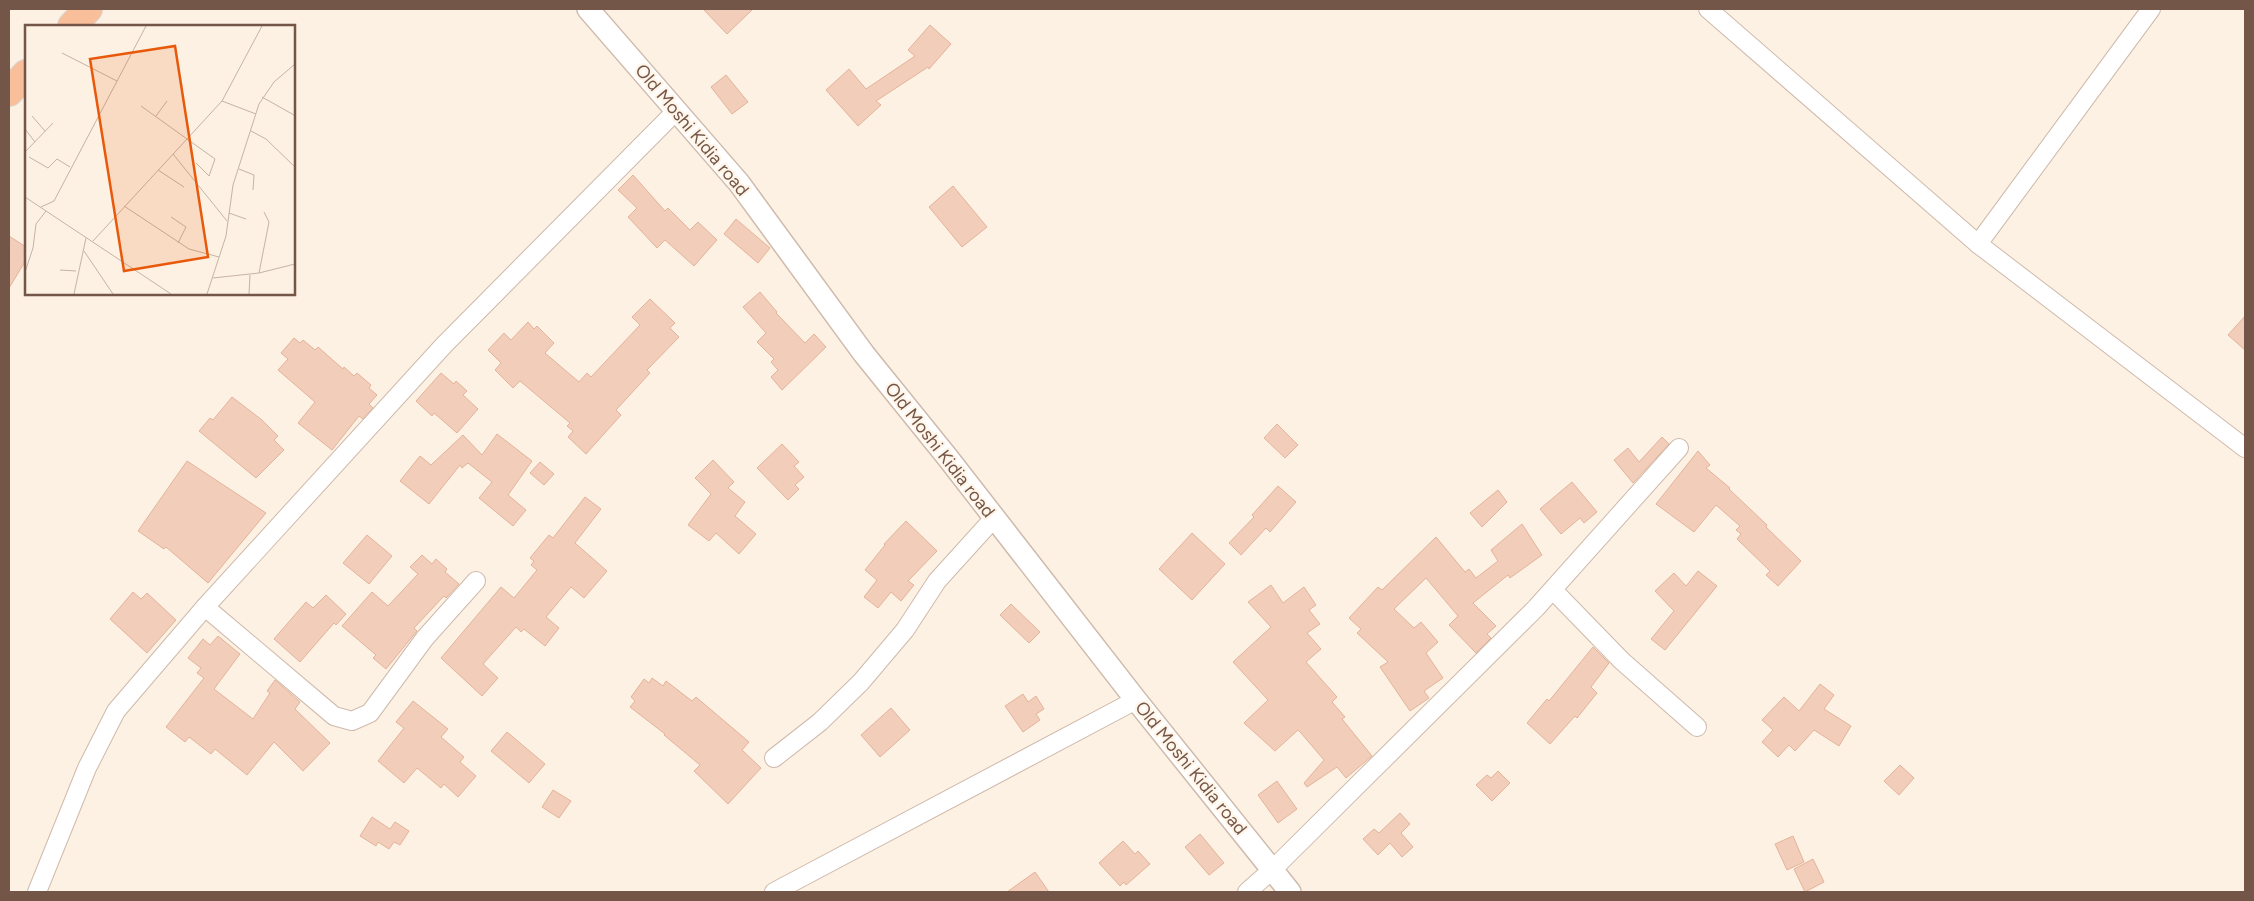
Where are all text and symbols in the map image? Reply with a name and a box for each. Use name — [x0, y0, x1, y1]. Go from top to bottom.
inset map — [25, 25, 295, 295]
street label: Old Moshi Kidia road — [630, 60, 754, 200]
street label: Old Moshi Kidia road — [880, 378, 1000, 522]
street label: Old Moshi Kidia road — [1130, 697, 1252, 839]

